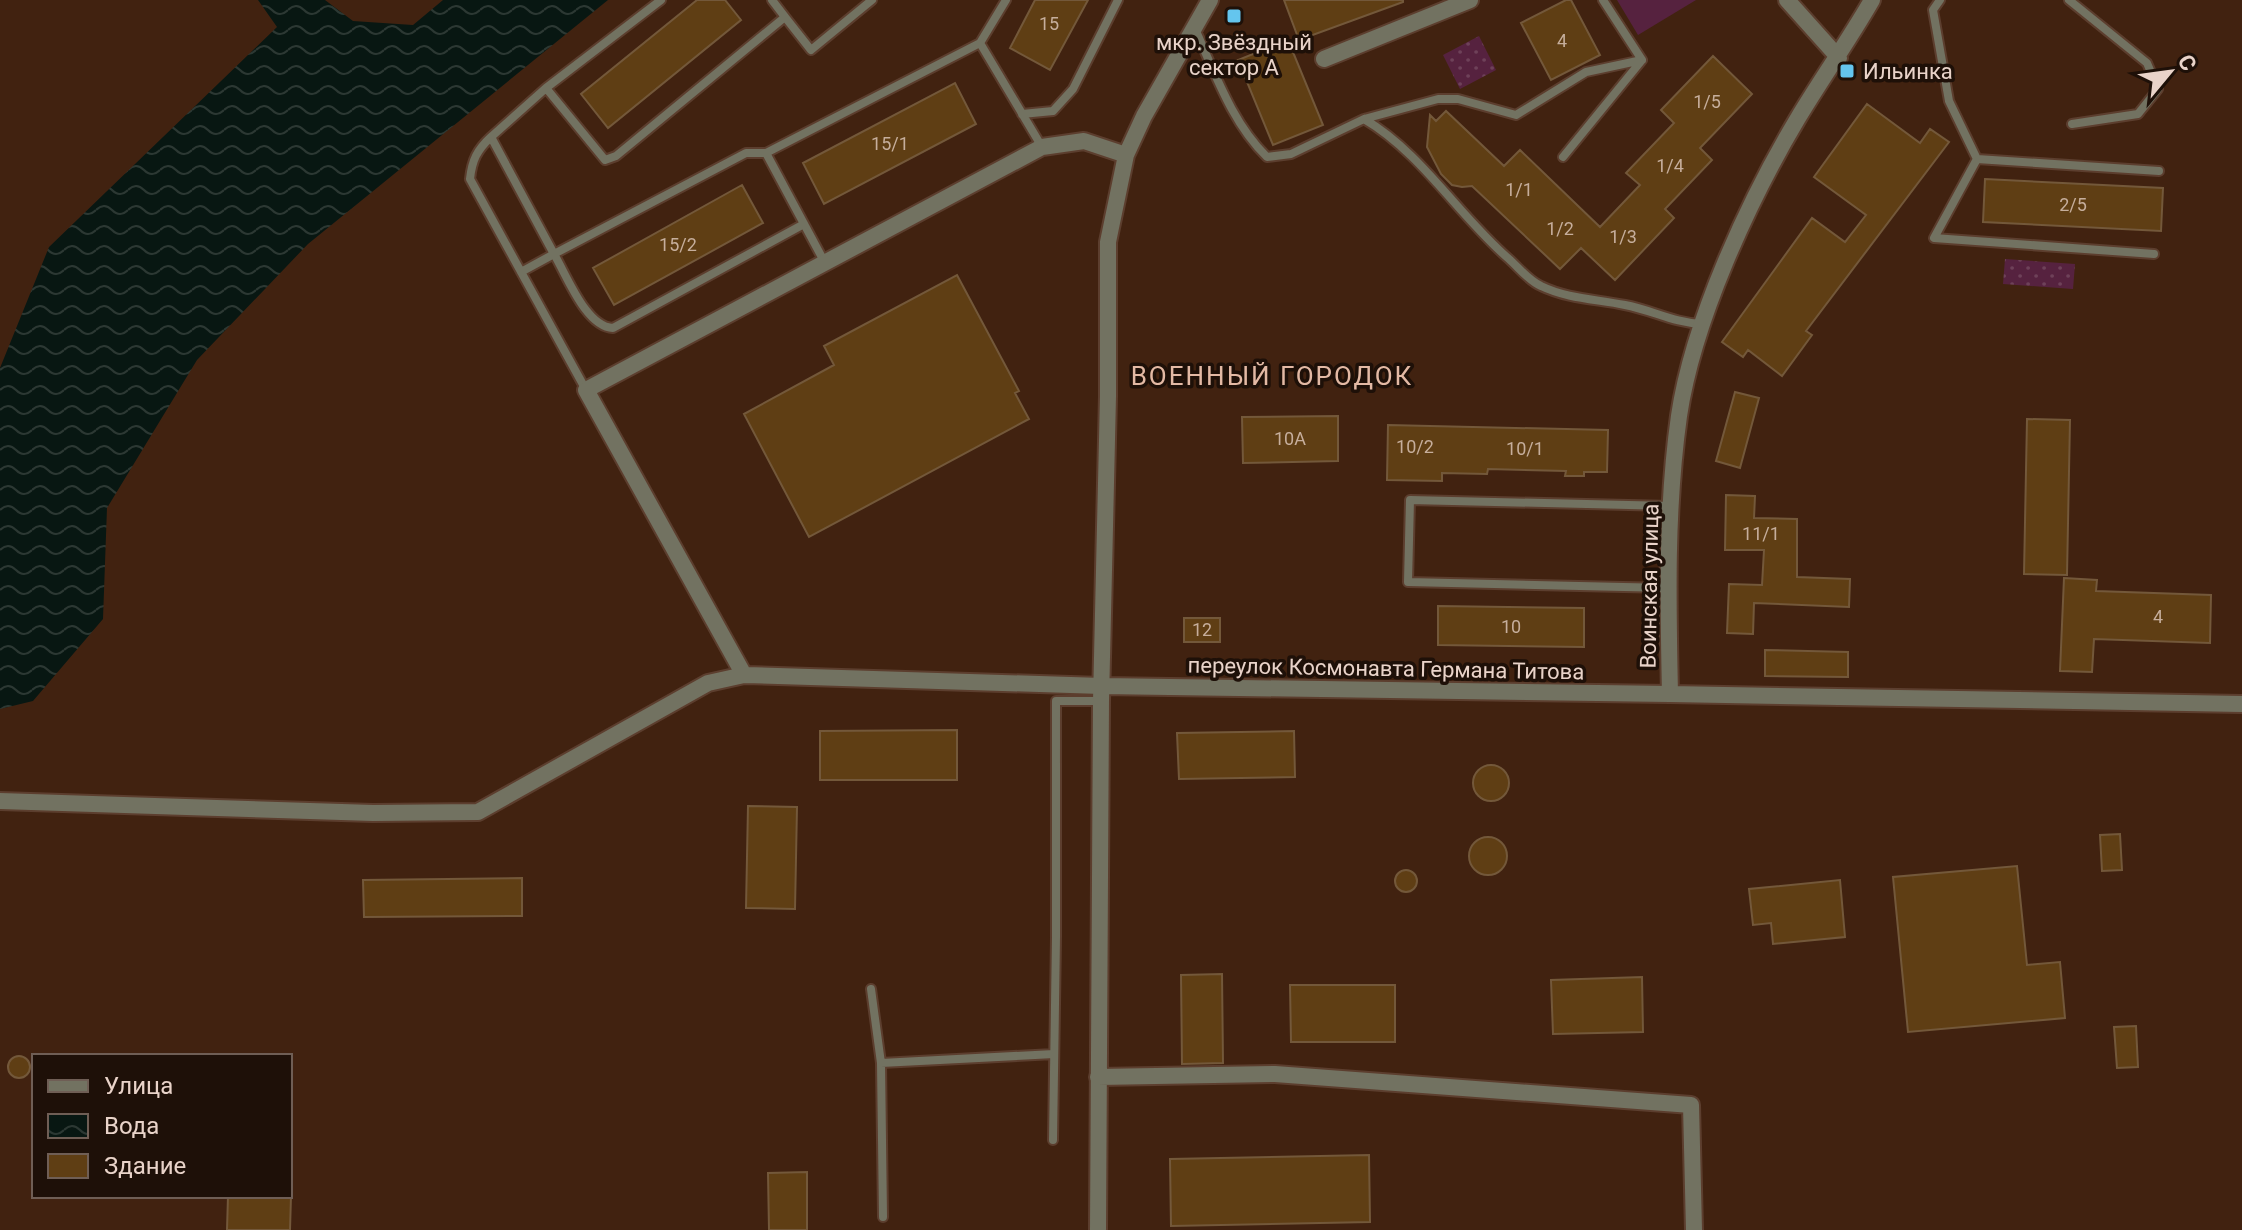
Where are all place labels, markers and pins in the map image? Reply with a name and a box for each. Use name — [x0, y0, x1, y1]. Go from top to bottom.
marker: мкр. Звёздный сектор А — [1225, 7, 1243, 25]
place label: мкр. Звёздный сектор А — [1156, 30, 1312, 80]
place label: Ильинка — [1863, 59, 1953, 84]
marker: Ильинка — [1838, 62, 1856, 80]

